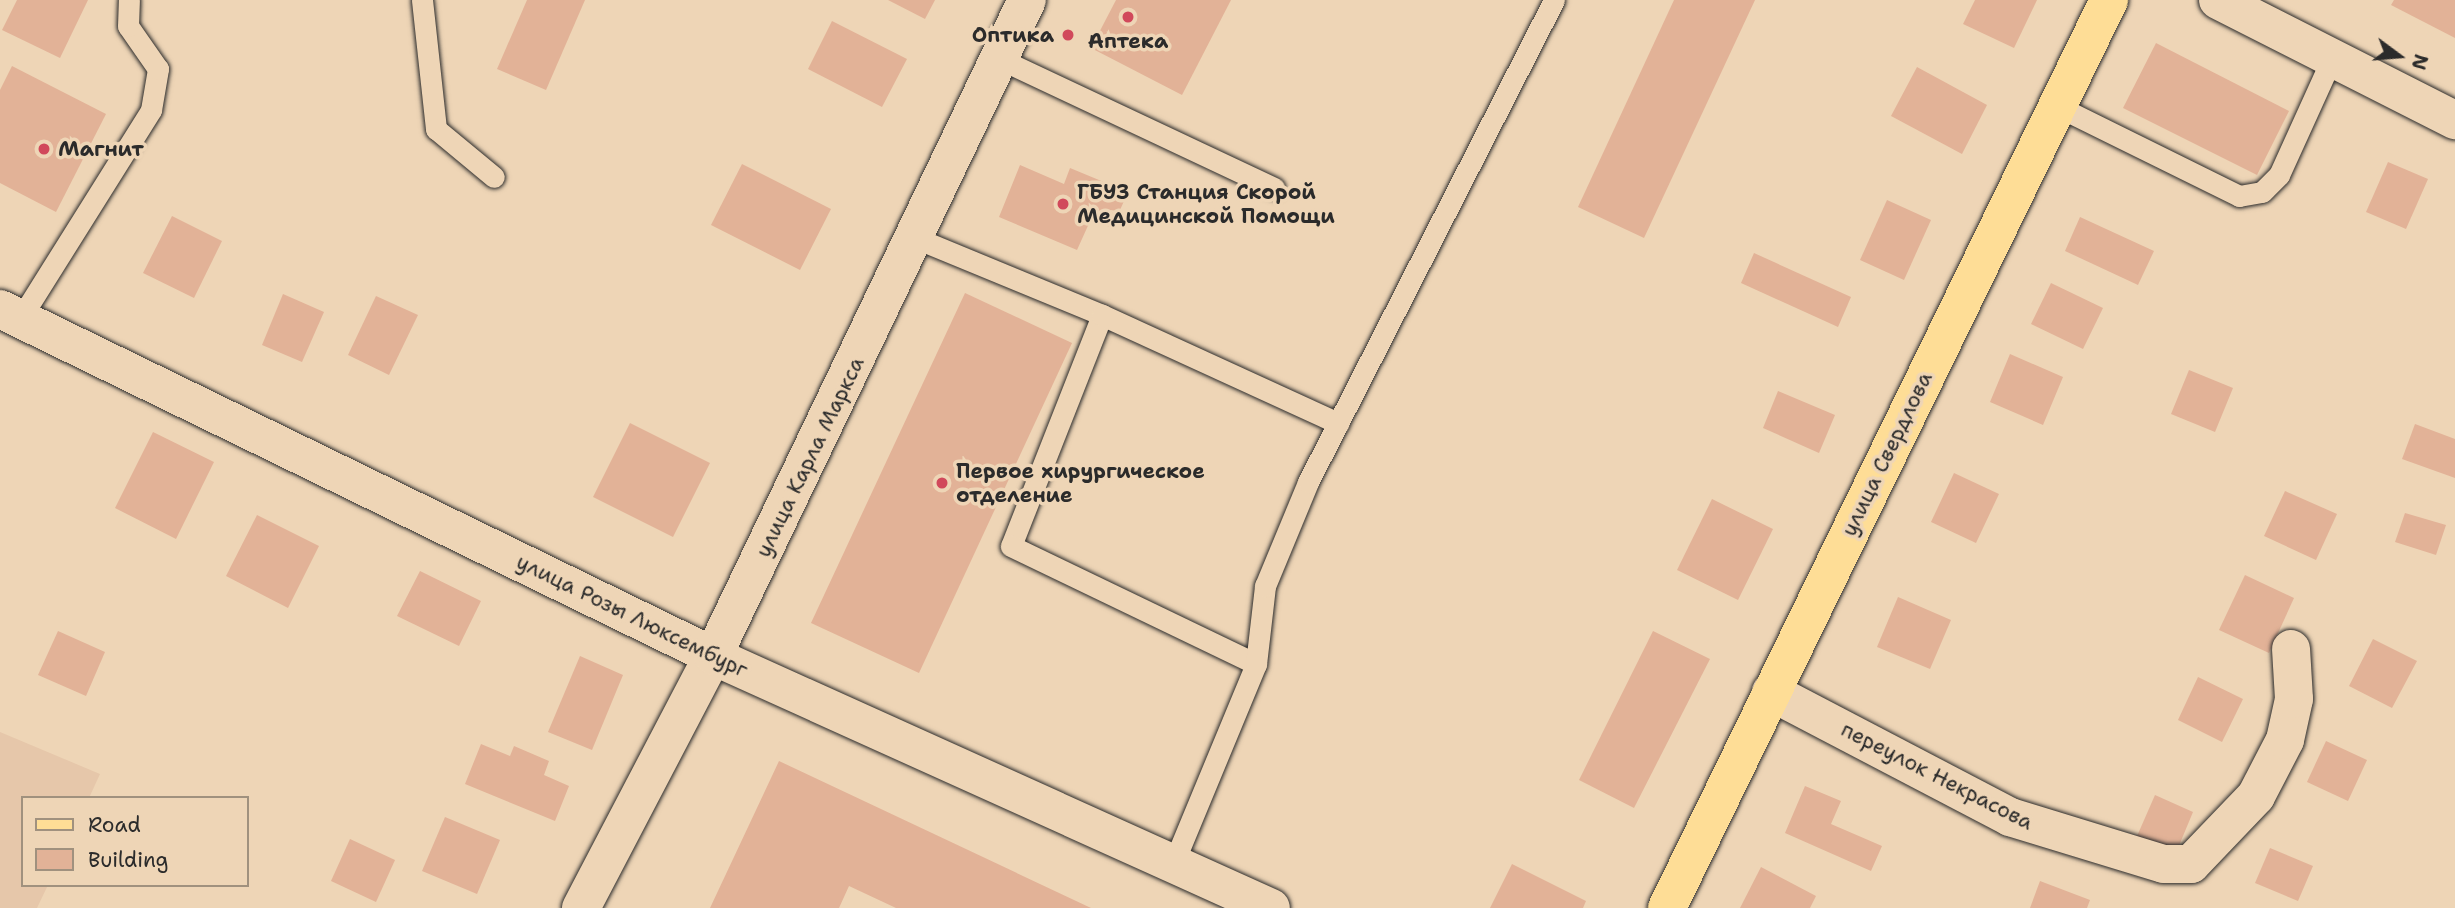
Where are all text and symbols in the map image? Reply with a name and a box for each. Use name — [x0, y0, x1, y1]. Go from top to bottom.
marker: Аптека — [1120, 9, 1136, 25]
north arrow — [2364, 21, 2434, 91]
place label: Оптика — [972, 22, 1054, 48]
marker: Оптика — [1060, 27, 1076, 43]
place label: Аптека — [1088, 28, 1168, 54]
text: N — [2406, 51, 2434, 73]
place label: Магнит — [58, 136, 144, 162]
marker: Магнит — [36, 141, 52, 157]
place label: ГБУЗ Станция Скорой Медицинской Помощи — [1077, 179, 1335, 229]
marker: ГБУЗ Станция Скорой Медицинской Помощи — [1055, 196, 1071, 212]
street label: улица Карла Маркса — [751, 353, 869, 561]
street label: улица Свердлова — [1836, 368, 1938, 540]
place label: Первое хирургическое отделение — [956, 458, 1205, 508]
marker: Первое хирургическое отделение — [934, 475, 950, 491]
street label: улица Розы Люксембург — [512, 549, 752, 683]
street label: переулок Некрасова — [1837, 717, 2037, 835]
legend — [21, 796, 248, 887]
text: Road — [88, 811, 141, 839]
text: Building — [88, 846, 168, 874]

